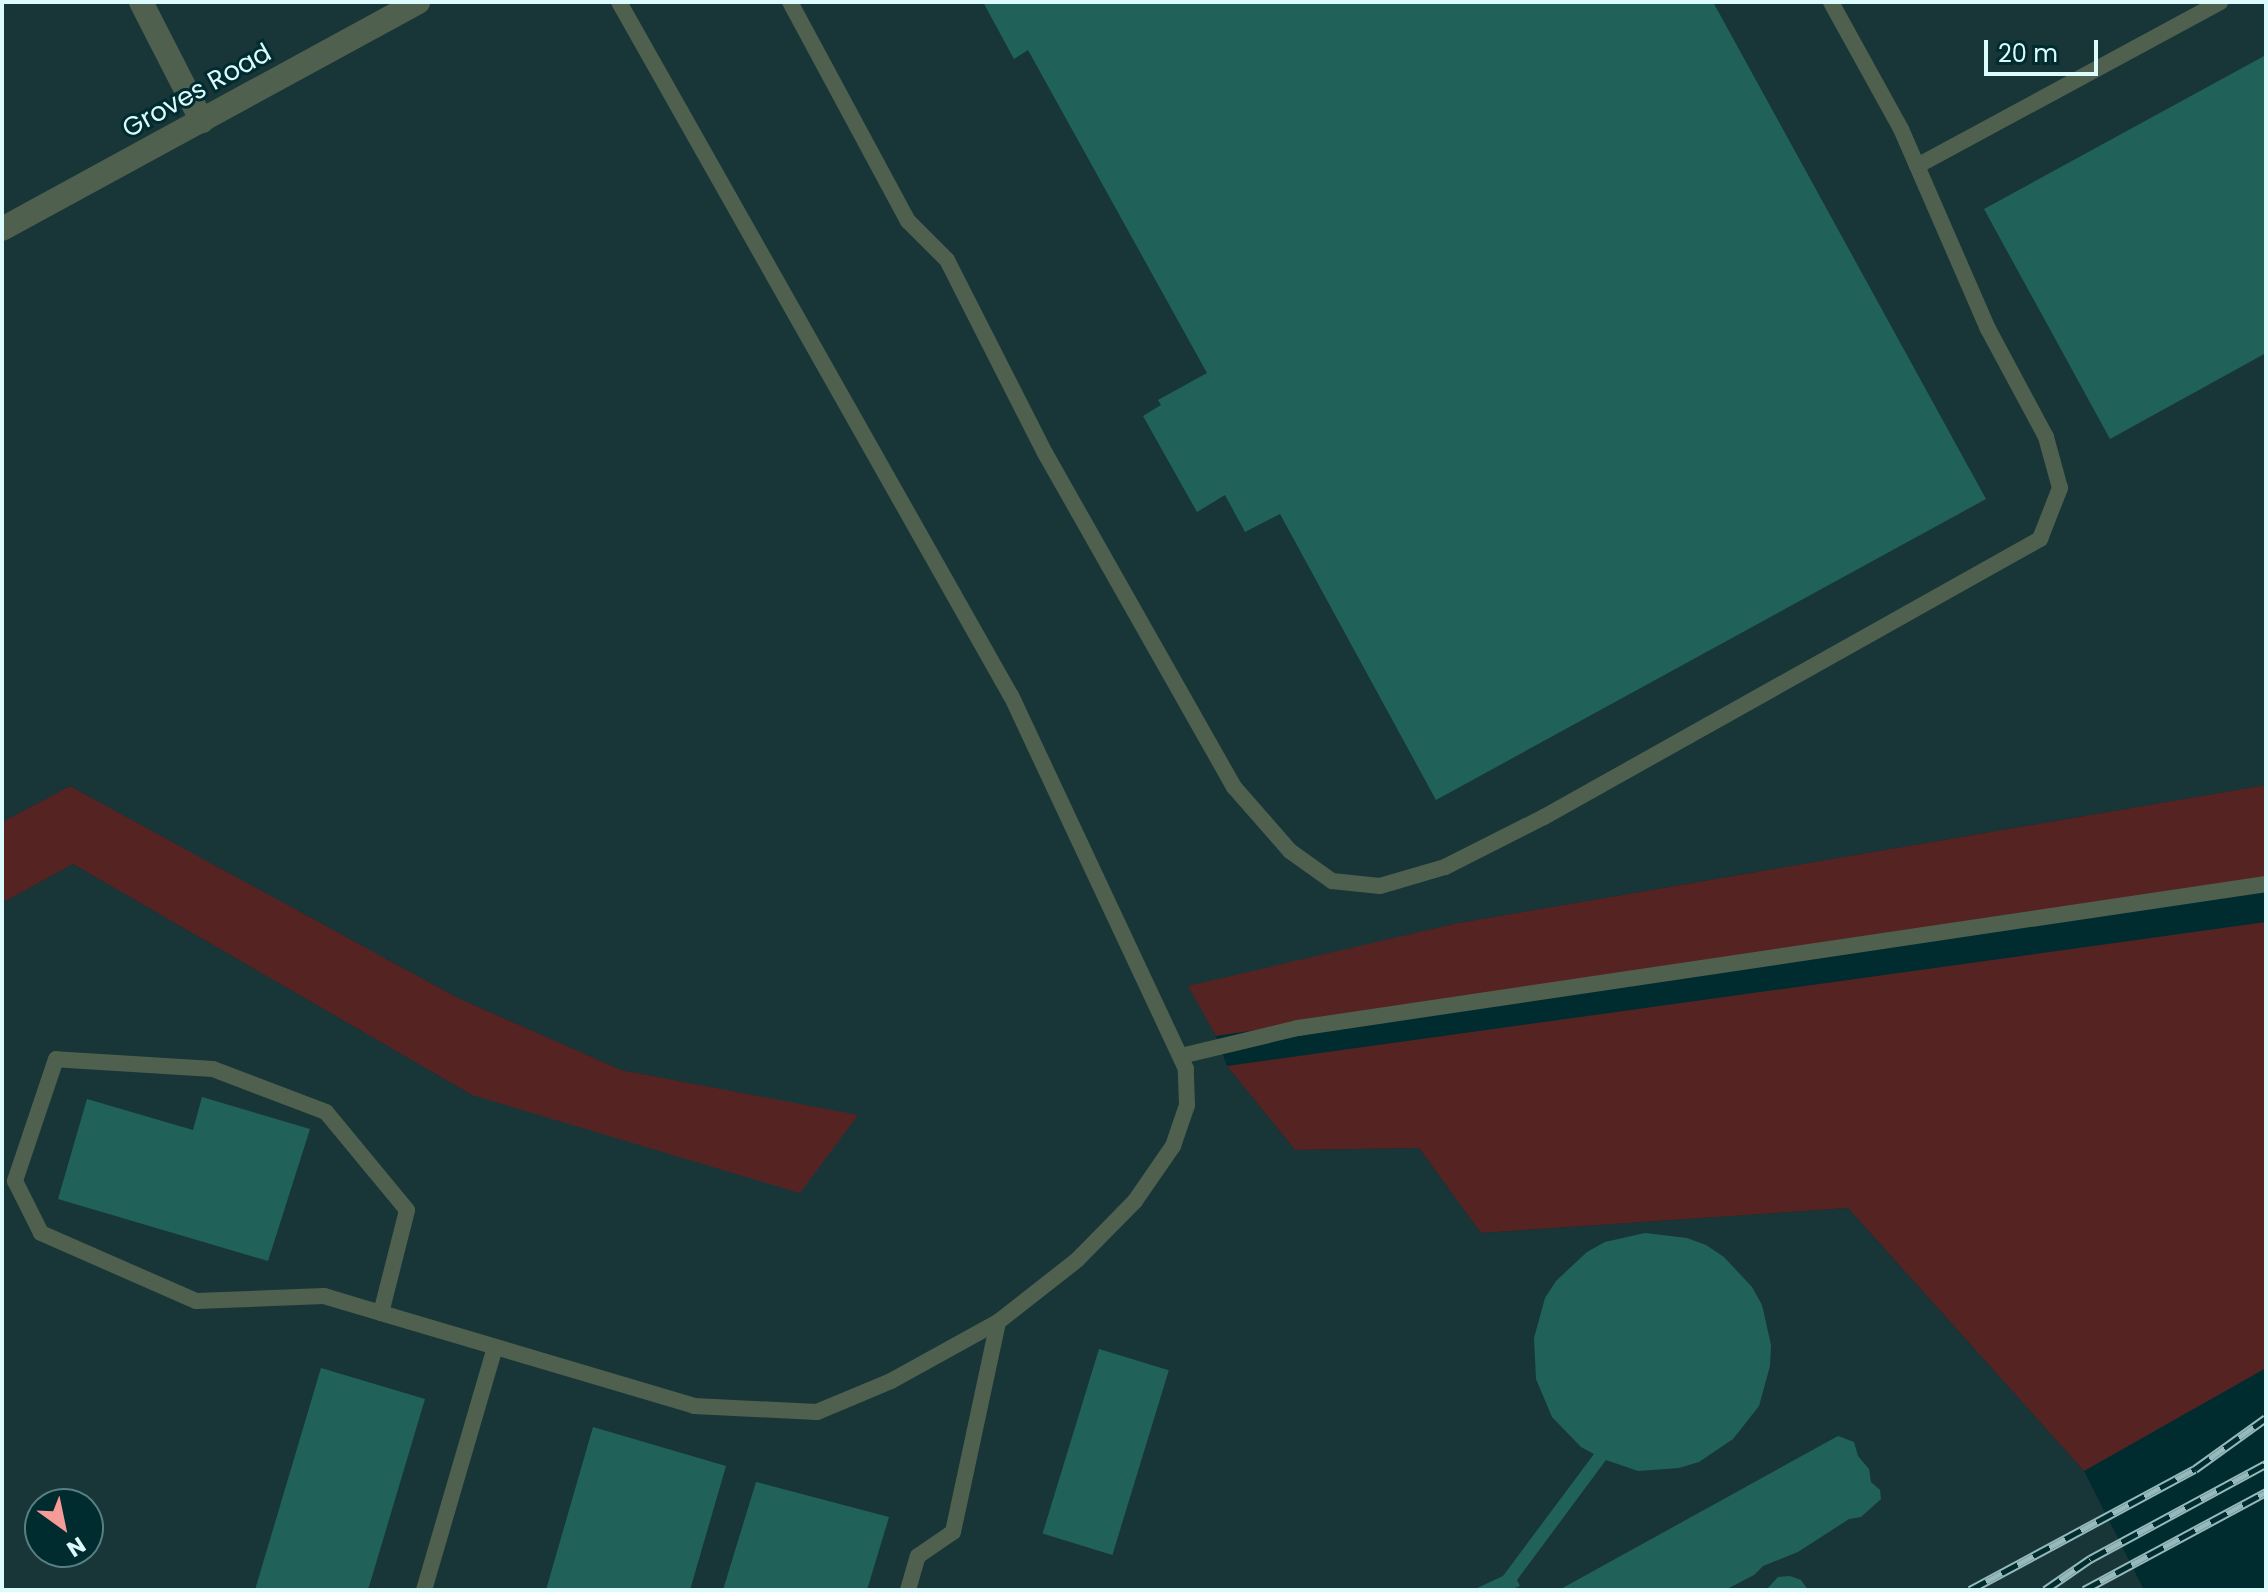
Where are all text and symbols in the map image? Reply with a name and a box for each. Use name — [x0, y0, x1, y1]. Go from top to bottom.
scale bar — [1988, 24, 2102, 74]
street label: Groves Road — [117, 37, 277, 145]
text: 20 m — [1998, 37, 2058, 70]
north arrow — [24, 1488, 104, 1568]
text: N — [61, 1529, 92, 1564]

